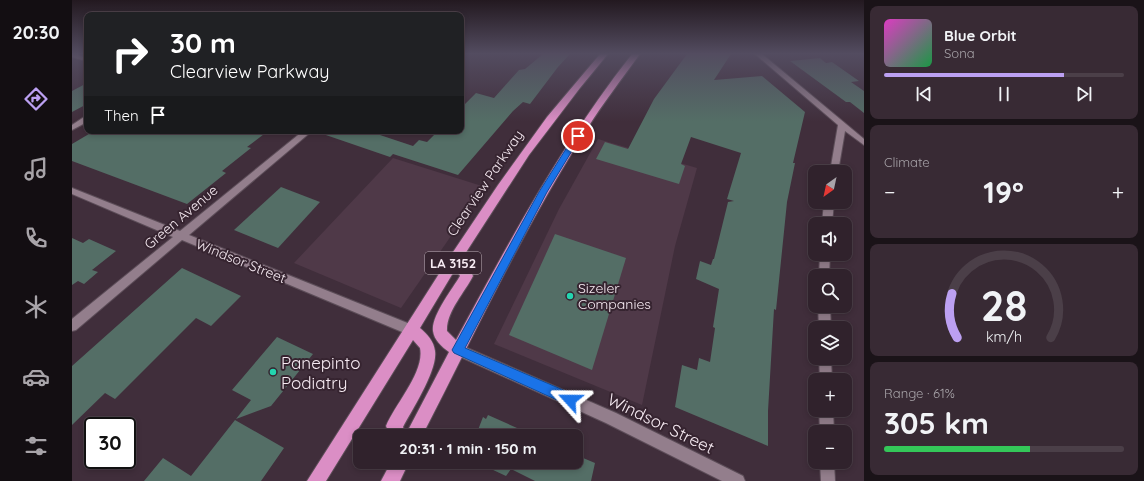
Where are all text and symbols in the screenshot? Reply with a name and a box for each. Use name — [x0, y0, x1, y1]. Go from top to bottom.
text: 20:30 — [13, 21, 59, 44]
text: 30 m — [170, 25, 236, 60]
text: Blue Orbit — [944, 26, 1017, 45]
icon: right — [104, 28, 156, 80]
text: Sona — [944, 45, 975, 61]
text: Clearview Parkway — [170, 60, 330, 83]
icon: previous — [913, 83, 935, 105]
icon: pause — [993, 83, 1015, 105]
icon: next — [1073, 83, 1095, 105]
icon: directions — [22, 85, 50, 113]
icon: arrive — [147, 104, 169, 126]
text: Then — [104, 106, 139, 125]
pin — [561, 119, 595, 153]
icon: arrive — [567, 125, 589, 147]
street label: Clearview Parkway — [443, 127, 527, 239]
text: Climate — [884, 154, 930, 170]
icon: music — [22, 155, 50, 183]
north arrow — [808, 165, 852, 209]
map controls — [808, 165, 852, 469]
text: 19° — [983, 173, 1024, 211]
text: − — [884, 178, 895, 206]
text: + — [1112, 178, 1124, 206]
street label: Green Avenue — [141, 181, 221, 253]
button: sound — [808, 217, 852, 261]
icon: phone — [22, 224, 50, 252]
street label: Windsor Street — [193, 235, 289, 287]
road number: LA 3152 — [425, 252, 481, 274]
button: search — [808, 269, 852, 313]
place label: Sizeler Companies — [578, 279, 651, 313]
text: 28 — [981, 279, 1027, 331]
marker: Sizeler Companies — [565, 291, 575, 301]
icon: climate — [22, 293, 50, 321]
button: layers — [808, 321, 852, 365]
text: km/h — [986, 327, 1022, 345]
place label: Panepinto Podiatry — [281, 352, 361, 393]
icon: car — [22, 363, 50, 391]
marker: Panepinto Podiatry — [268, 367, 278, 377]
button: + — [808, 373, 852, 417]
position arrow — [549, 379, 591, 421]
text: Range · 61% — [884, 385, 955, 401]
street label: Windsor Street — [604, 388, 718, 458]
text: 305 km — [884, 404, 989, 442]
speed limit sign: 30 — [84, 417, 136, 469]
button: − — [808, 425, 852, 469]
icon: filters — [22, 432, 50, 460]
text: 20:31 · 1 min · 150 m — [399, 439, 537, 458]

